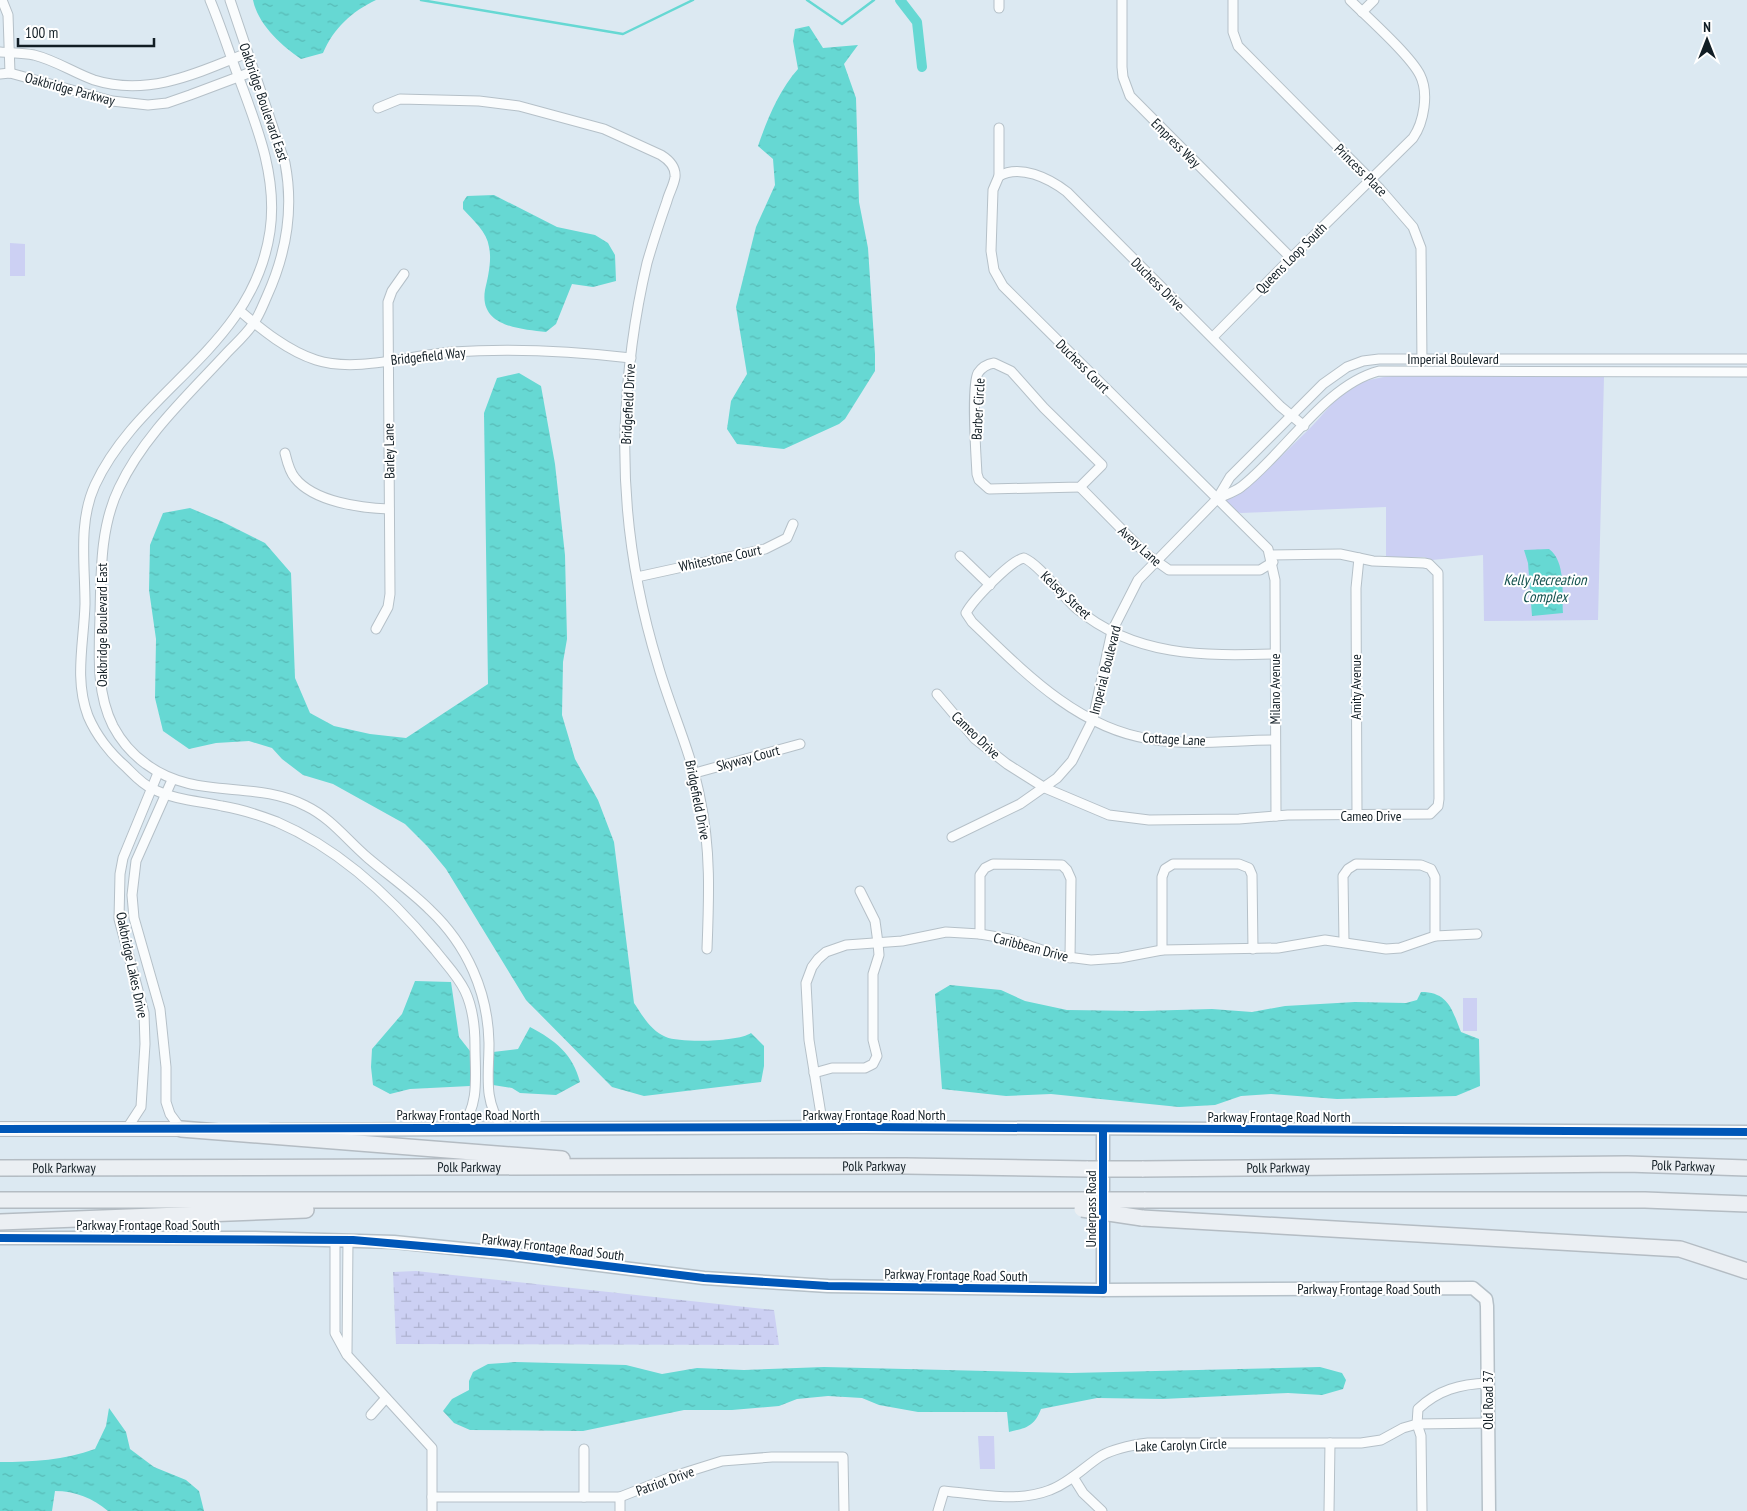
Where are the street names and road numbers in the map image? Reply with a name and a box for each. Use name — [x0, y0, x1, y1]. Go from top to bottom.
street label: Oakbridge Boulevard East — [235, 40, 293, 164]
street label: Oakbridge Parkway — [23, 68, 118, 110]
street label: Empress Way — [1147, 114, 1205, 172]
street label: Princess Place — [1331, 140, 1391, 200]
street label: Queens Loop South — [1252, 219, 1330, 297]
street label: Duchess Drive — [1128, 254, 1189, 315]
street label: Duchess Court — [1052, 335, 1114, 397]
street label: Bridgefield Way — [390, 343, 467, 369]
street label: Imperial Boulevard — [1407, 350, 1499, 368]
street label: Bridgefield Drive — [617, 363, 639, 445]
street label: Barber Circle — [967, 377, 989, 440]
street label: Barley Lane — [380, 423, 398, 479]
street label: Avery Lane — [1115, 522, 1166, 570]
street label: Whitestone Court — [677, 540, 763, 576]
street label: Oakbridge Boulevard East — [93, 563, 111, 687]
street label: Kelsey Street — [1037, 567, 1095, 623]
street label: Imperial Boulevard — [1085, 623, 1125, 717]
street label: Milano Avenue — [1266, 653, 1284, 725]
street label: Amity Avenue — [1347, 654, 1365, 720]
street label: Cameo Drive — [948, 707, 1004, 763]
street label: Cottage Lane — [1142, 728, 1206, 750]
street label: Skyway Court — [714, 741, 782, 775]
street label: Bridgefield Drive — [681, 759, 715, 842]
street label: Cameo Drive — [1340, 807, 1402, 825]
street label: Oakbridge Lakes Drive — [112, 910, 152, 1020]
street label: Caribbean Drive — [992, 928, 1071, 966]
street label: Parkway Frontage Road North — [396, 1106, 540, 1124]
street label: Parkway Frontage Road North — [802, 1106, 946, 1124]
street label: Parkway Frontage Road North — [1207, 1108, 1351, 1126]
street label: Polk Parkway — [1651, 1156, 1716, 1176]
street label: Polk Parkway — [842, 1157, 906, 1175]
street label: Polk Parkway — [437, 1158, 501, 1176]
street label: Polk Parkway — [1246, 1158, 1310, 1177]
street label: Polk Parkway — [32, 1159, 96, 1177]
street label: Underpass Road — [1082, 1170, 1100, 1248]
street label: Parkway Frontage Road South — [76, 1216, 220, 1234]
street label: Parkway Frontage Road South — [481, 1229, 625, 1265]
street label: Parkway Frontage Road South — [884, 1265, 1028, 1285]
street label: Parkway Frontage Road South — [1297, 1280, 1441, 1298]
street label: Old Road 37 — [1479, 1370, 1497, 1430]
street label: Lake Carolyn Circle — [1135, 1434, 1227, 1456]
street label: Patriot Drive — [633, 1462, 697, 1500]

